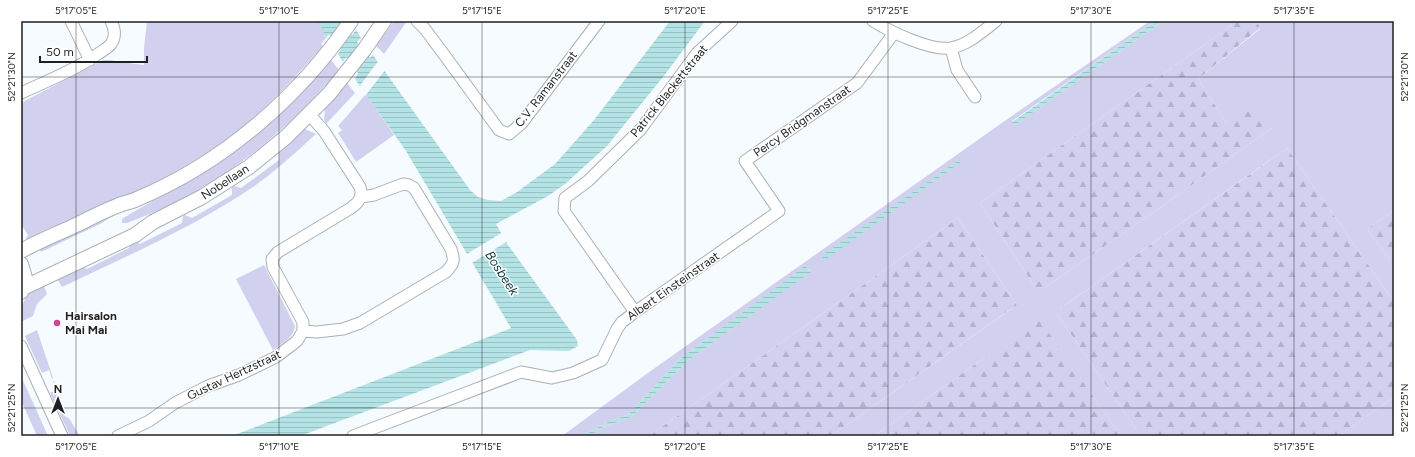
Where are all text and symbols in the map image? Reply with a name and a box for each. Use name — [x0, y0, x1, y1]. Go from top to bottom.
text: 5°17'05"E — [55, 4, 97, 17]
text: 5°17'10"E — [259, 4, 299, 17]
text: 5°17'15"E — [462, 4, 502, 17]
text: 5°17'20"E — [664, 4, 706, 17]
text: 5°17'25"E — [867, 4, 909, 17]
text: 5°17'30"E — [1070, 4, 1112, 17]
text: 5°17'35"E — [1273, 4, 1315, 17]
scale bar — [40, 38, 147, 64]
street label: Patrick Blackettstraat — [628, 42, 711, 140]
text: 50 m — [46, 45, 74, 59]
street label: C.V. Ramanstraat — [512, 48, 580, 130]
text: 52°21'30"N — [5, 52, 18, 102]
text: 52°21'30"N — [1398, 52, 1411, 102]
street label: Percy Bridgmanstraat — [751, 82, 854, 160]
street label: Nobellaan — [199, 161, 252, 203]
water label: Bosbeek — [482, 248, 522, 299]
street label: Albert Einsteinstraat — [624, 249, 722, 323]
place label: Hairsalon Mai Mai — [65, 309, 117, 337]
marker: Hairsalon Mai Mai — [52, 318, 62, 328]
street label: Gustav Hertzstraat — [185, 347, 284, 403]
north arrow — [38, 379, 78, 419]
text: 52°21'25"N — [5, 383, 18, 433]
text: N — [54, 383, 62, 396]
text: 52°21'25"N — [1398, 383, 1411, 433]
text: 5°17'05"E — [55, 440, 97, 453]
text: 5°17'10"E — [259, 440, 299, 453]
text: 5°17'15"E — [462, 440, 502, 453]
text: 5°17'20"E — [664, 440, 706, 453]
text: 5°17'25"E — [867, 440, 909, 453]
text: 5°17'30"E — [1070, 440, 1112, 453]
text: 5°17'35"E — [1273, 440, 1315, 453]

